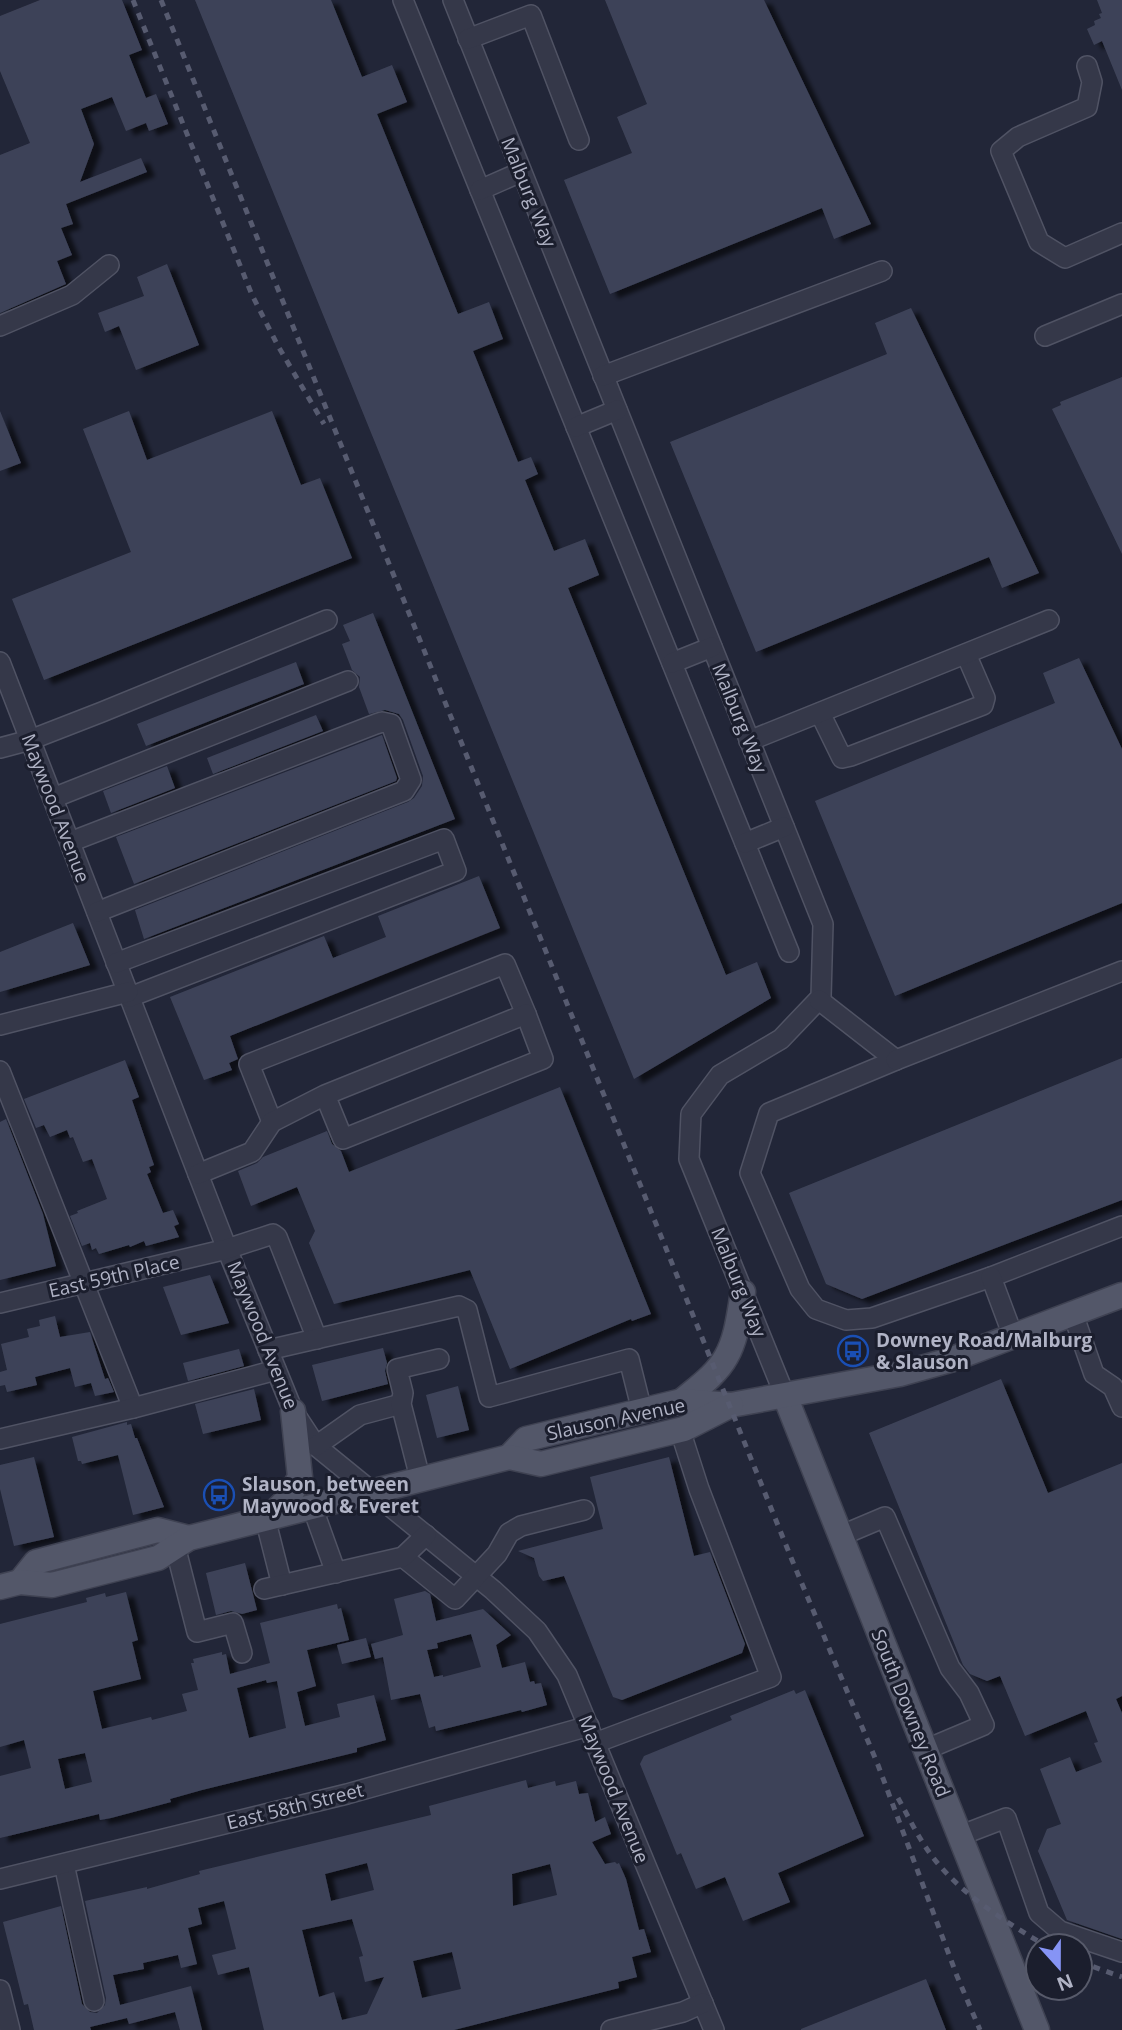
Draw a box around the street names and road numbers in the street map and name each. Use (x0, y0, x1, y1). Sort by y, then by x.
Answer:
street label: Malburg Way (495, 133, 563, 251)
street label: Malburg Way (706, 659, 774, 777)
street label: Maywood Avenue (16, 730, 96, 886)
street label: Malburg Way (705, 1223, 773, 1341)
street label: East 59th Place (46, 1248, 182, 1304)
street label: Maywood Avenue (221, 1257, 305, 1413)
street label: Slauson Avenue (545, 1392, 687, 1446)
street label: South Downey Road (865, 1625, 957, 1801)
street label: Maywood Avenue (572, 1711, 656, 1867)
street label: East 58th Street (224, 1776, 366, 1836)

